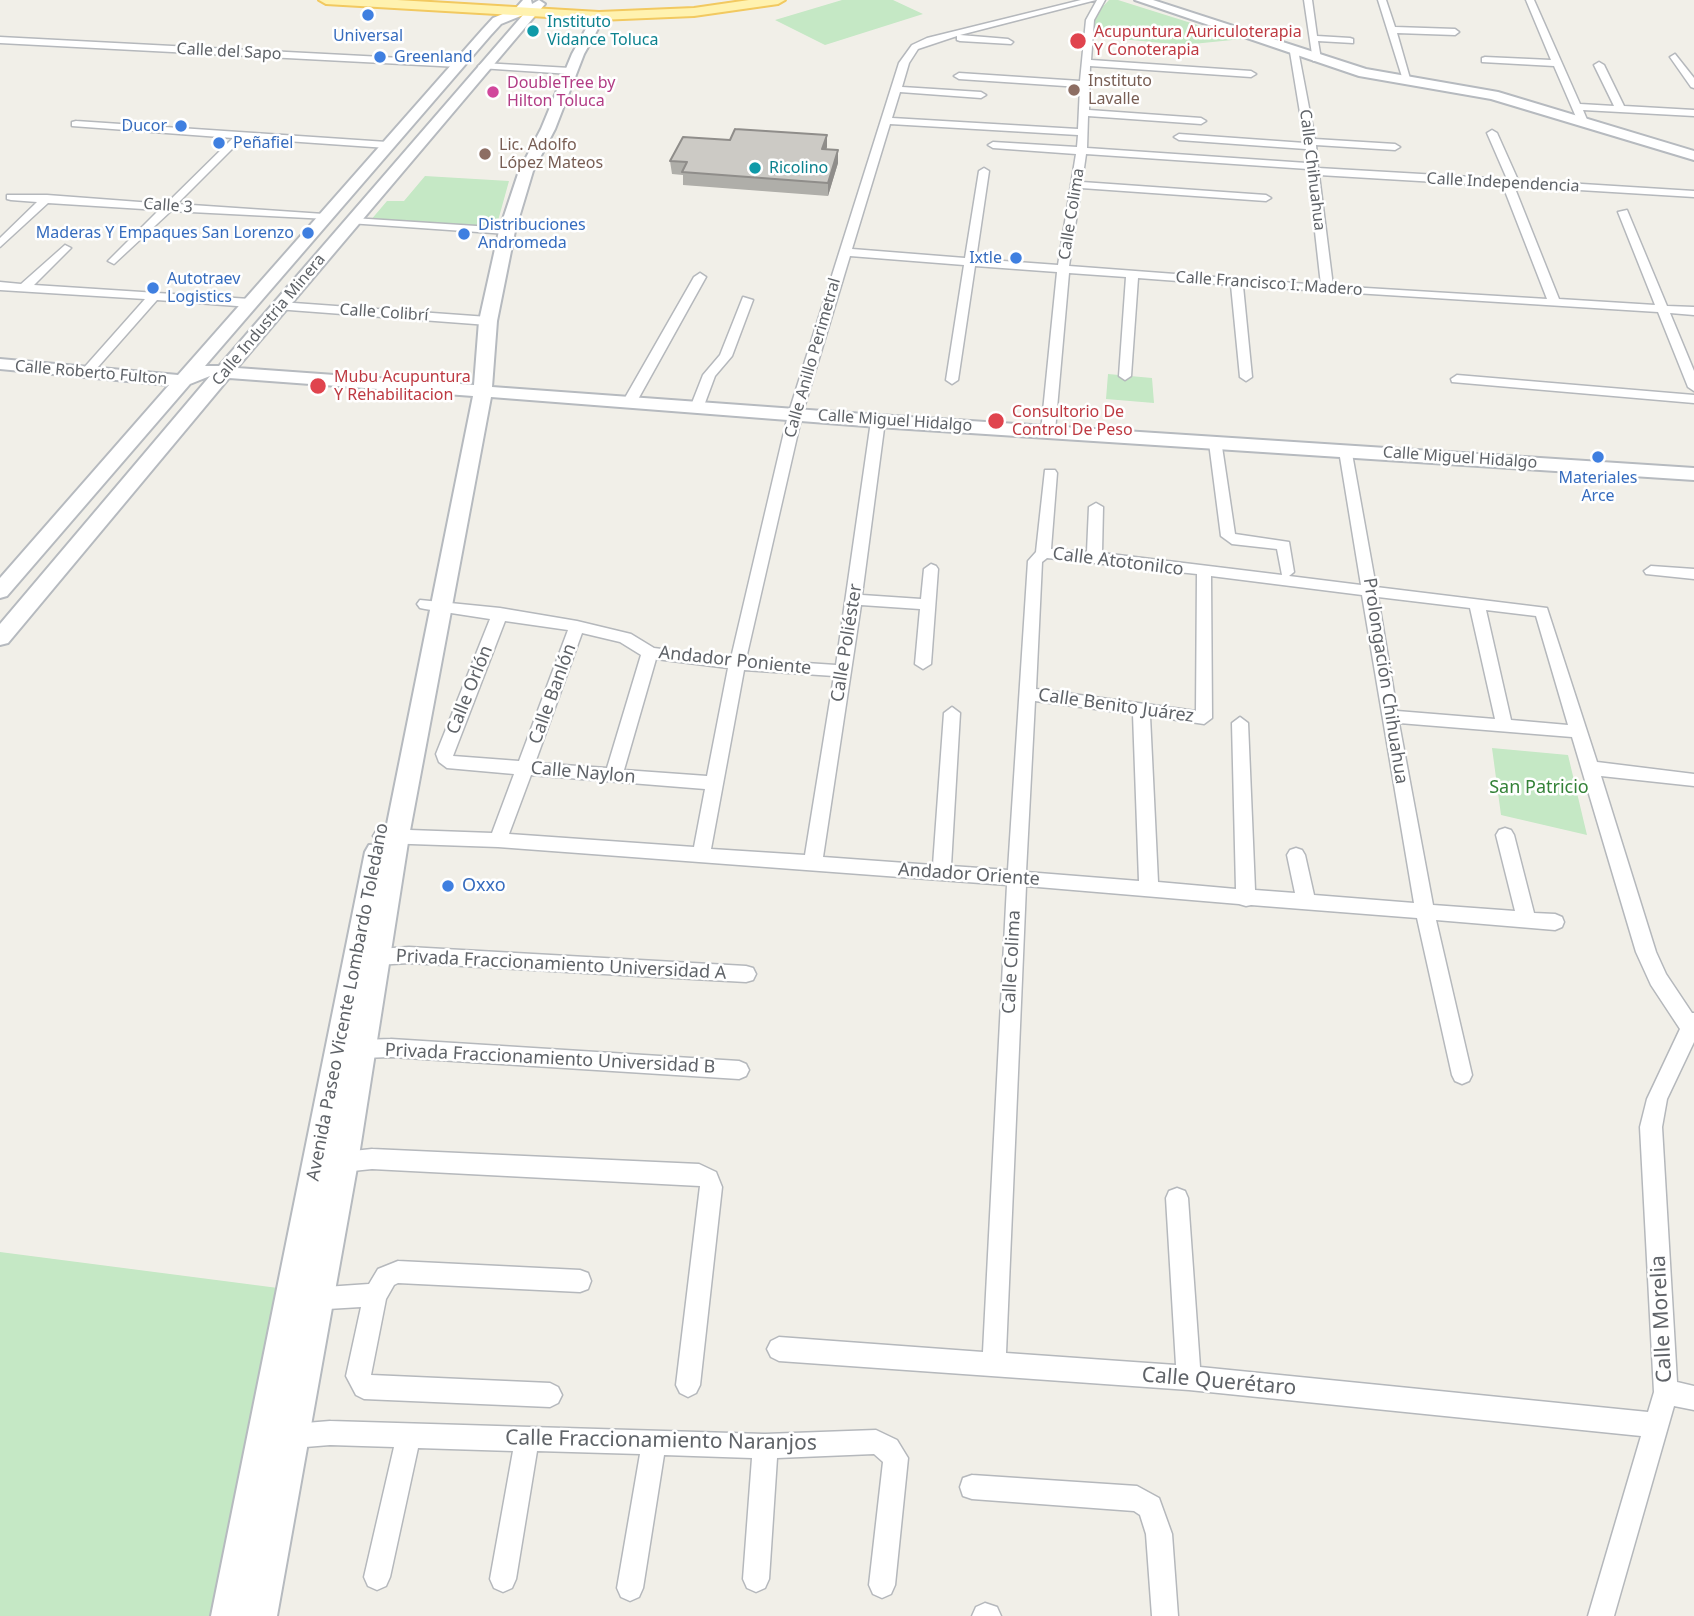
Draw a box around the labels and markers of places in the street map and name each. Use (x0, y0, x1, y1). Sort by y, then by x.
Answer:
marker: Universal (360, 7, 376, 23)
place label: Instituto Vidance Toluca (547, 12, 658, 50)
place label: Acupuntura Auriculoterapia Y Conoterapia (1094, 22, 1302, 60)
marker: Instituto Vidance Toluca (525, 23, 541, 39)
place label: Universal (333, 26, 403, 46)
marker: Acupuntura Auriculoterapia Y Conoterapia (1068, 31, 1088, 51)
place label: Greenland (394, 47, 473, 67)
marker: Greenland (372, 49, 388, 65)
place label: Instituto Lavalle (1088, 71, 1152, 109)
place label: DoubleTree by Hilton Toluca (507, 73, 616, 111)
marker: Instituto Lavalle (1066, 82, 1082, 98)
marker: DoubleTree by Hilton Toluca (485, 84, 501, 100)
place label: Ducor (121, 116, 167, 136)
marker: Ducor (173, 118, 189, 134)
place label: Peñafiel (233, 133, 293, 153)
marker: Peñafiel (211, 135, 227, 151)
place label: Lic. Adolfo López Mateos (499, 135, 603, 173)
marker: Lic. Adolfo López Mateos (477, 146, 493, 162)
place label: Ricolino (769, 158, 828, 178)
marker: Ricolino (747, 160, 763, 176)
place label: Distribuciones Andromeda (478, 215, 586, 253)
place label: Maderas Y Empaques San Lorenzo (36, 223, 294, 243)
marker: Maderas Y Empaques San Lorenzo (300, 225, 316, 241)
marker: Distribuciones Andromeda (456, 226, 472, 242)
place label: Ixtle (969, 248, 1002, 268)
marker: Ixtle (1008, 250, 1024, 266)
place label: Autotraev Logistics (167, 269, 240, 307)
marker: Autotraev Logistics (145, 280, 161, 296)
place label: Mubu Acupuntura Y Rehabilitacion (334, 367, 471, 405)
marker: Mubu Acupuntura Y Rehabilitacion (308, 376, 328, 396)
place label: Consultorio De Control De Peso (1012, 402, 1133, 440)
marker: Consultorio De Control De Peso (986, 411, 1006, 431)
marker: Materiales Arce (1590, 449, 1606, 465)
place label: Materiales Arce (1559, 468, 1637, 506)
place label: Oxxo (462, 875, 506, 897)
marker: Oxxo (440, 878, 456, 894)

